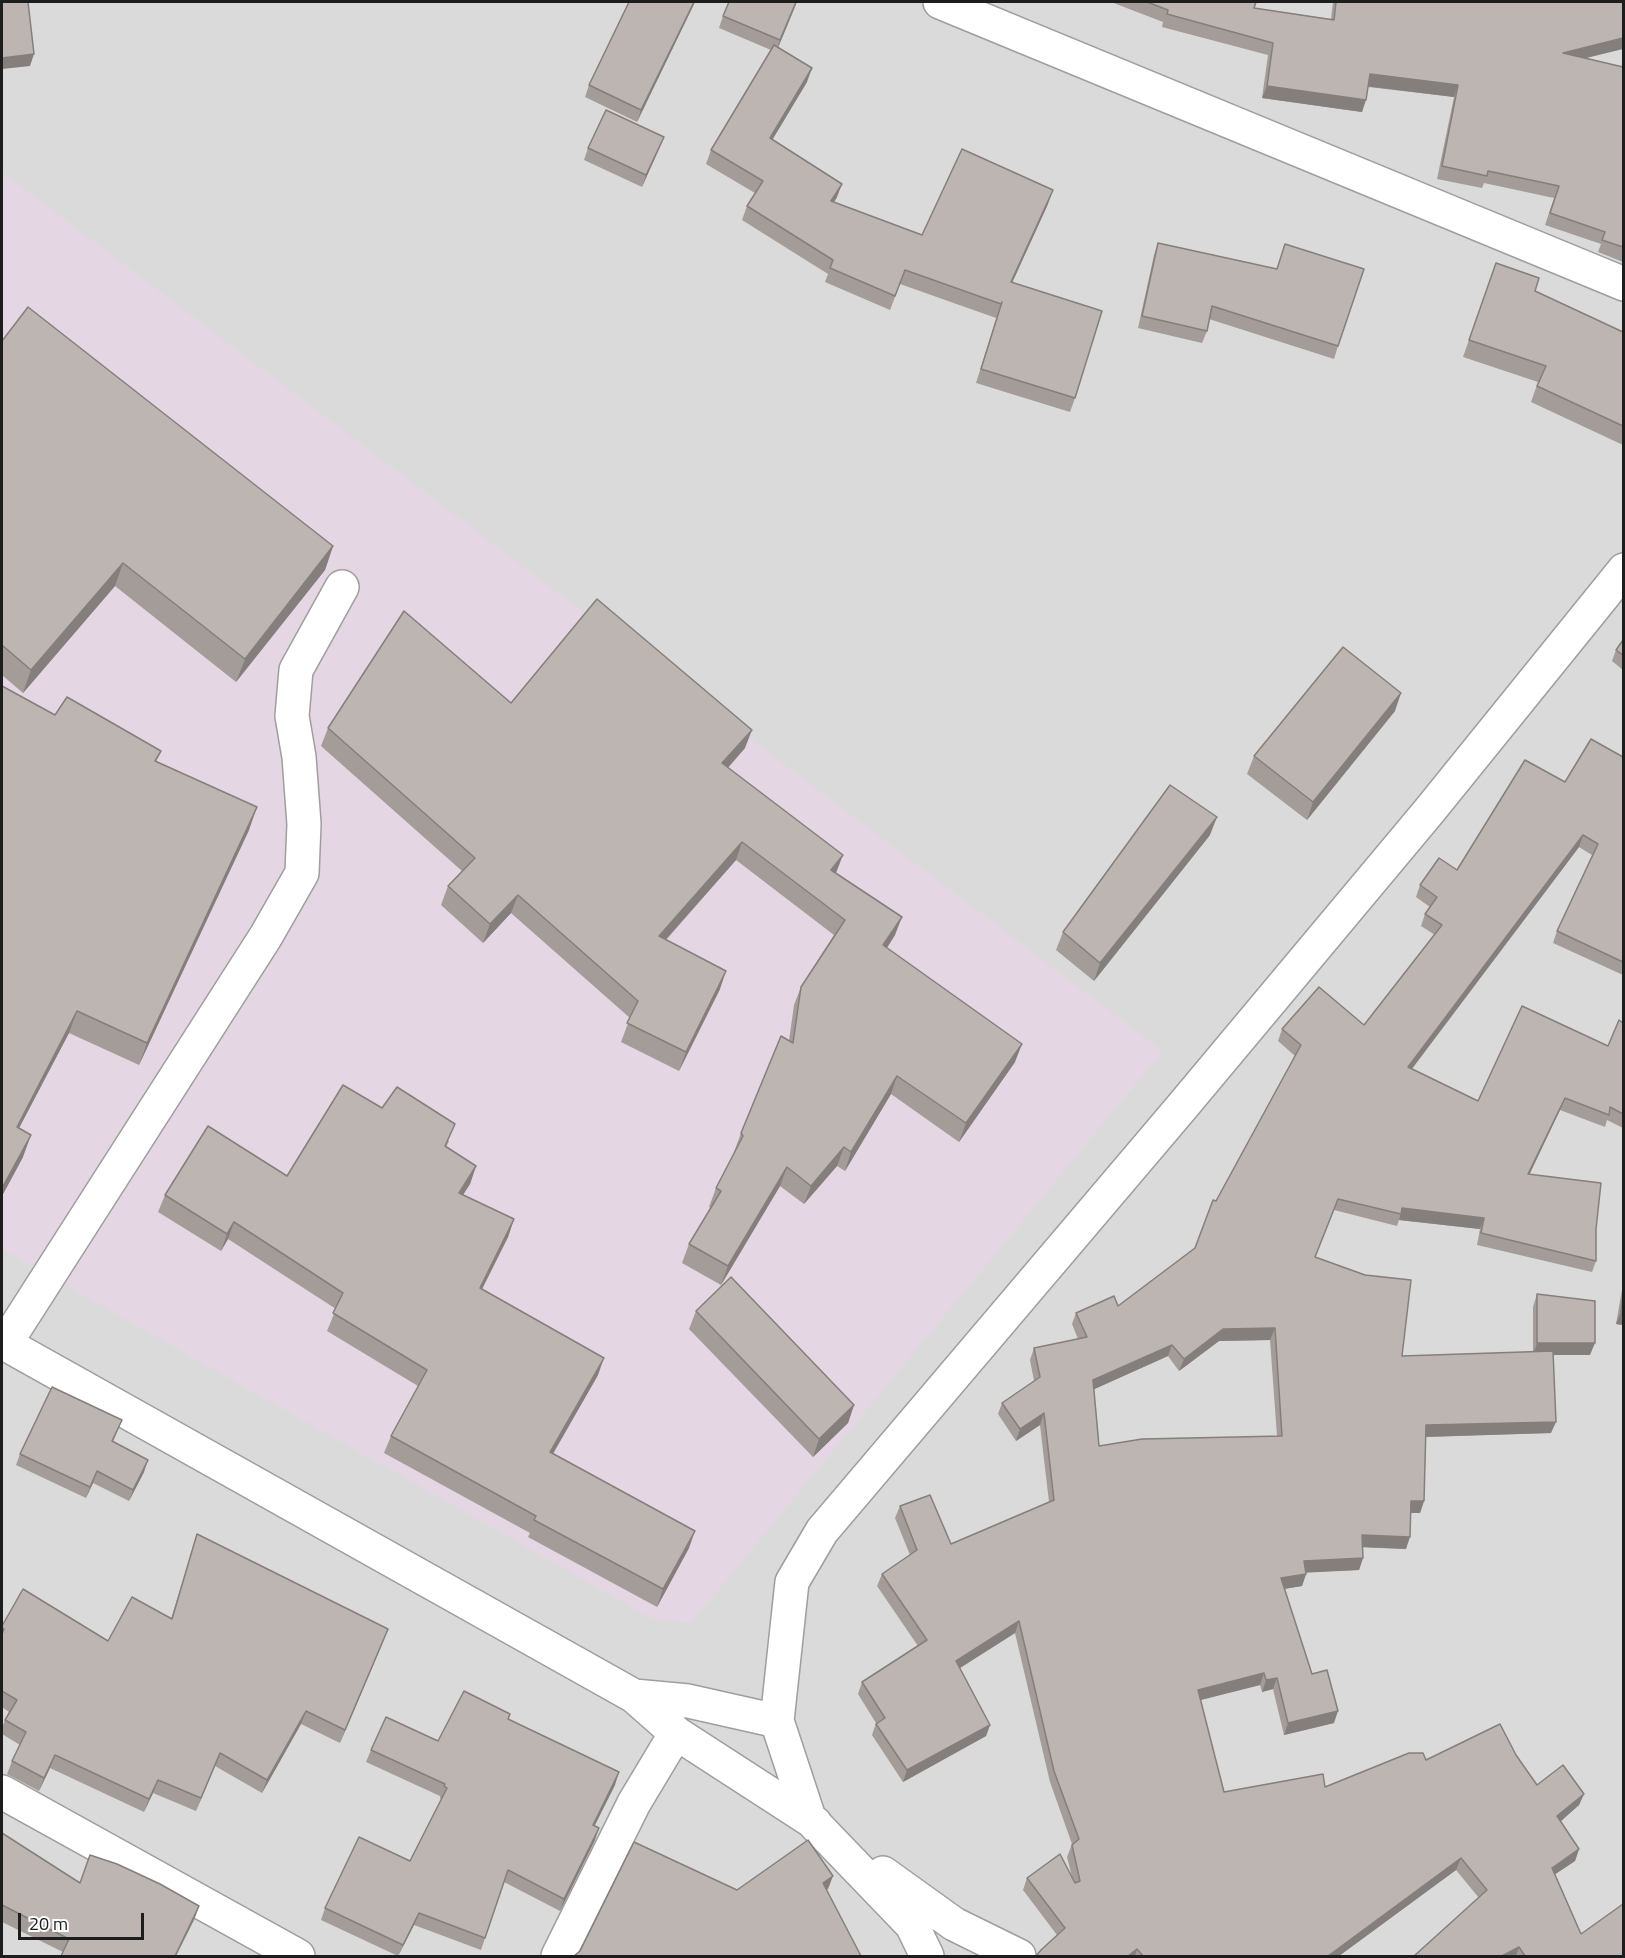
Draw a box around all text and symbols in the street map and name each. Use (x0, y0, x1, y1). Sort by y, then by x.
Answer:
scale bar (21, 1901, 147, 1939)
text: 20 m (29, 1910, 68, 1937)

